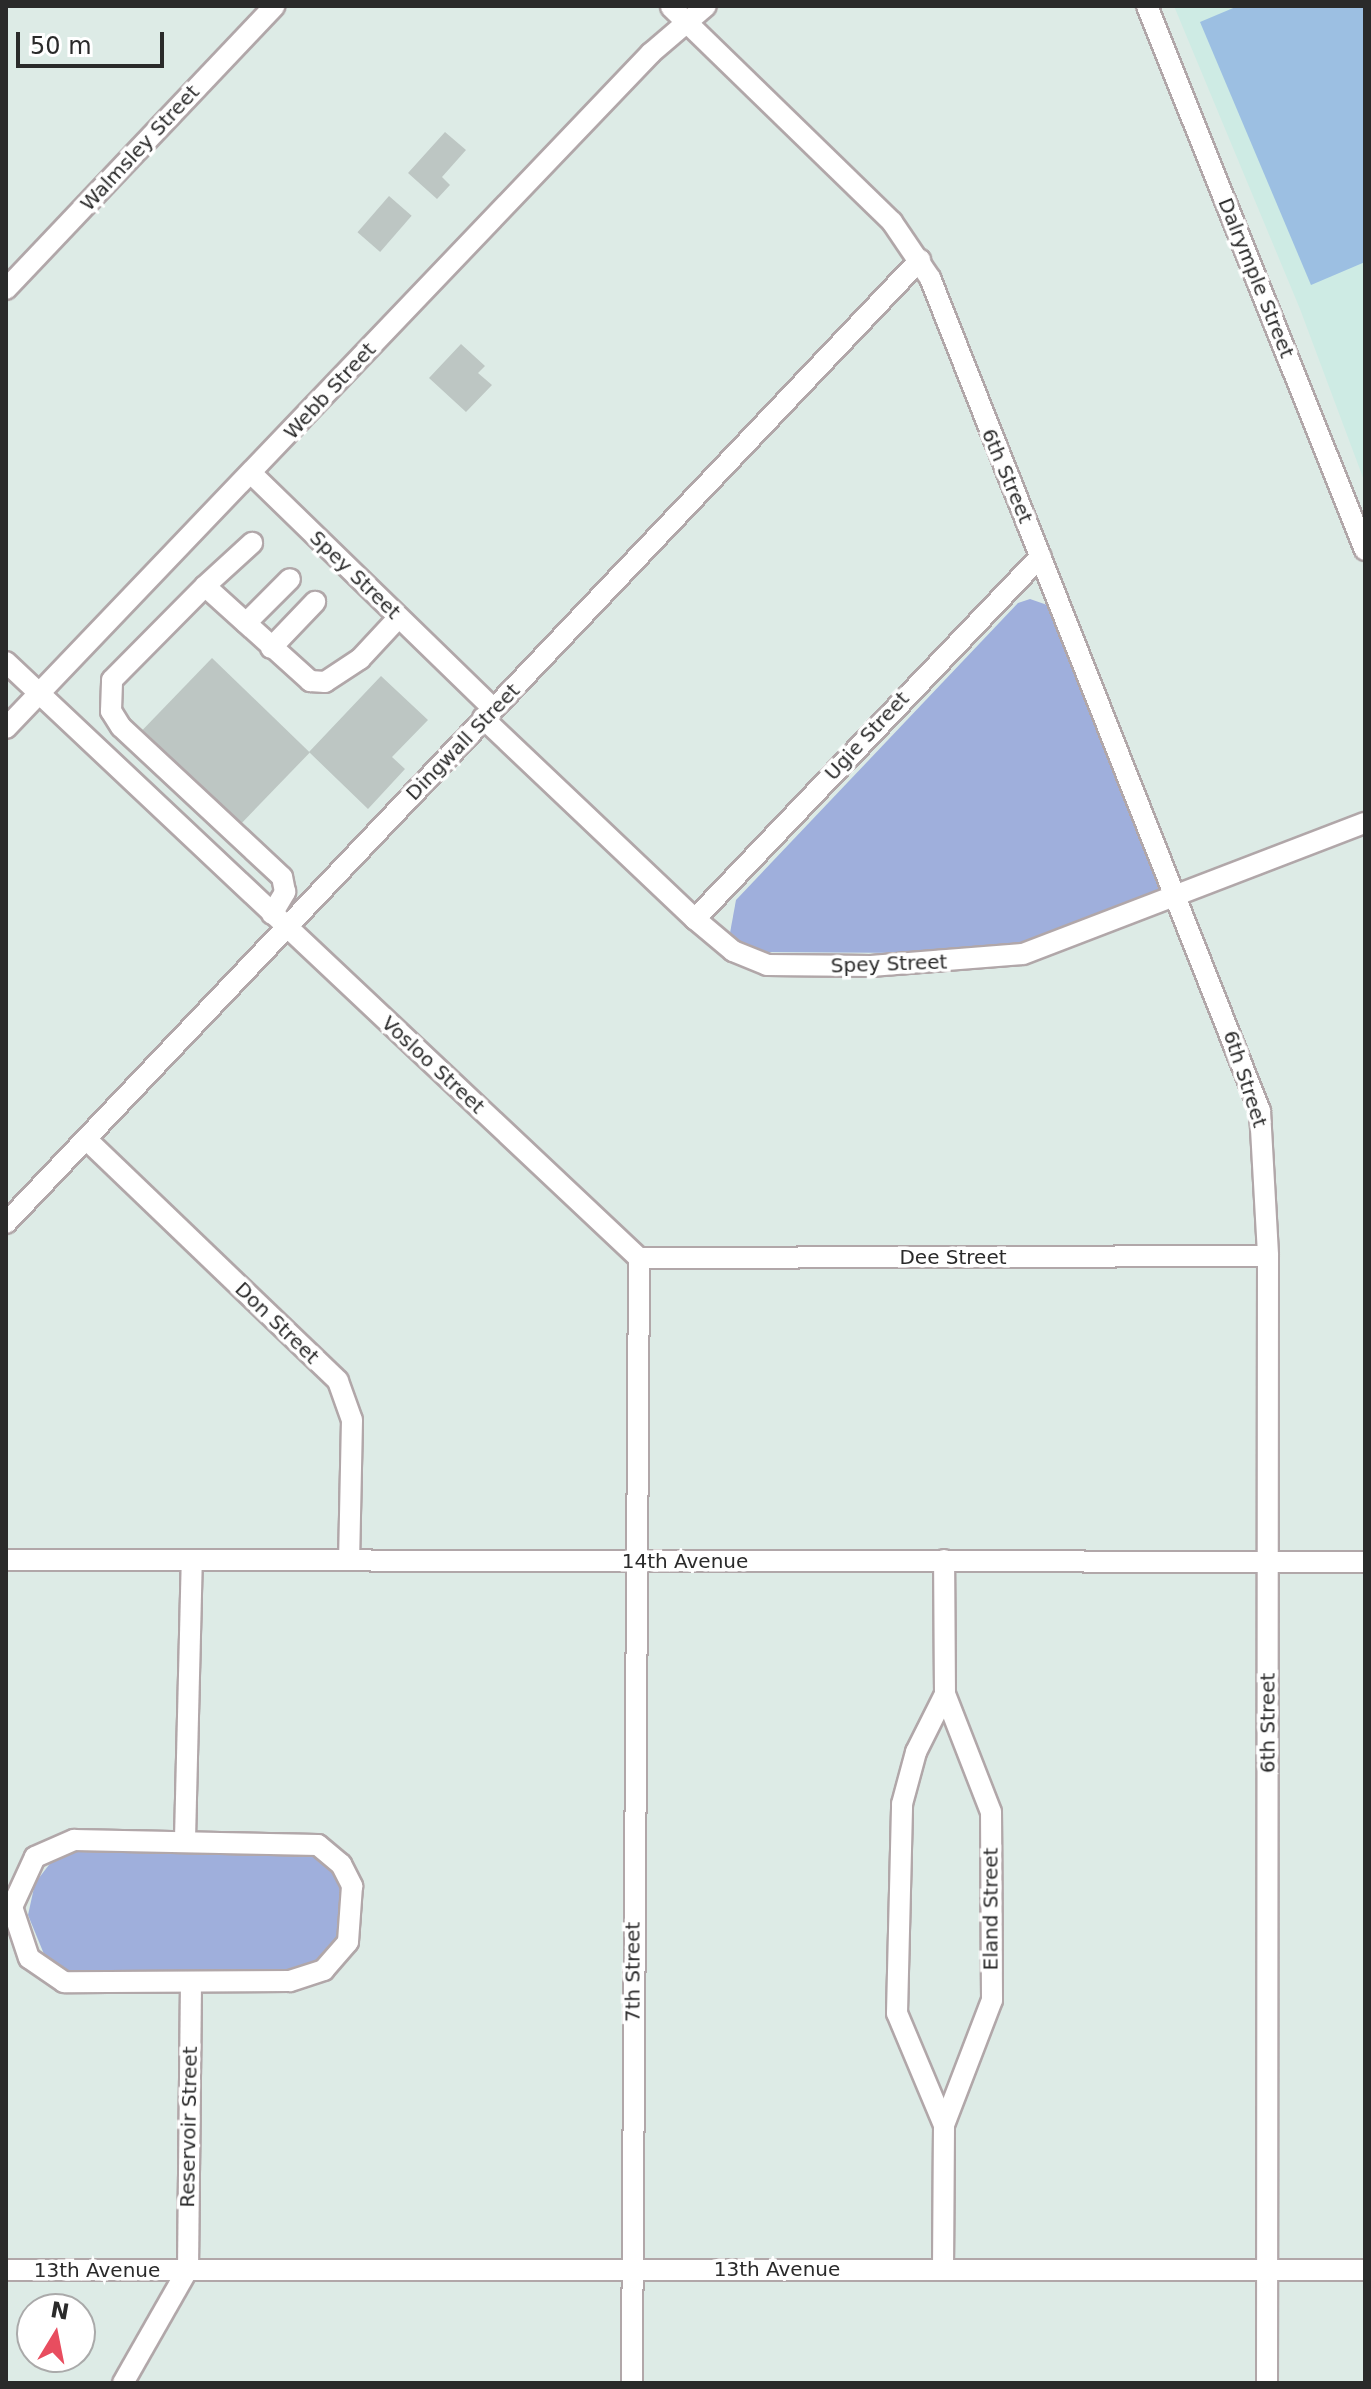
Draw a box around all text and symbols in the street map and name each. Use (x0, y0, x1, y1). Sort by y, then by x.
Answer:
scale bar (20, 16, 168, 66)
text: 50 m (30, 32, 92, 60)
street label: Walmsley Street (76, 80, 204, 216)
street label: Dalrymple Street (1213, 194, 1299, 362)
street label: Webb Street (279, 338, 381, 444)
street label: 6th Street (976, 425, 1038, 527)
street label: Spey Street (305, 526, 405, 624)
street label: Dingwall Street (401, 679, 525, 805)
street label: Ugie Street (820, 687, 914, 785)
street label: Spey Street (830, 950, 948, 978)
street label: Vosloo Street (377, 1011, 489, 1119)
street label: 6th Street (1218, 1028, 1272, 1130)
street label: Dee Street (899, 1245, 1007, 1269)
street label: Don Street (230, 1277, 324, 1369)
street label: 14th Avenue (622, 1549, 748, 1573)
street label: 6th Street (1256, 1673, 1280, 1773)
street label: Eland Street (979, 1848, 1003, 1970)
street label: 7th Street (621, 1922, 645, 2022)
street label: Reservoir Street (176, 2046, 202, 2208)
street label: 13th Avenue (714, 2257, 840, 2281)
street label: 13th Avenue (34, 2258, 160, 2282)
north arrow (16, 2293, 96, 2373)
text: N (49, 2297, 71, 2325)

